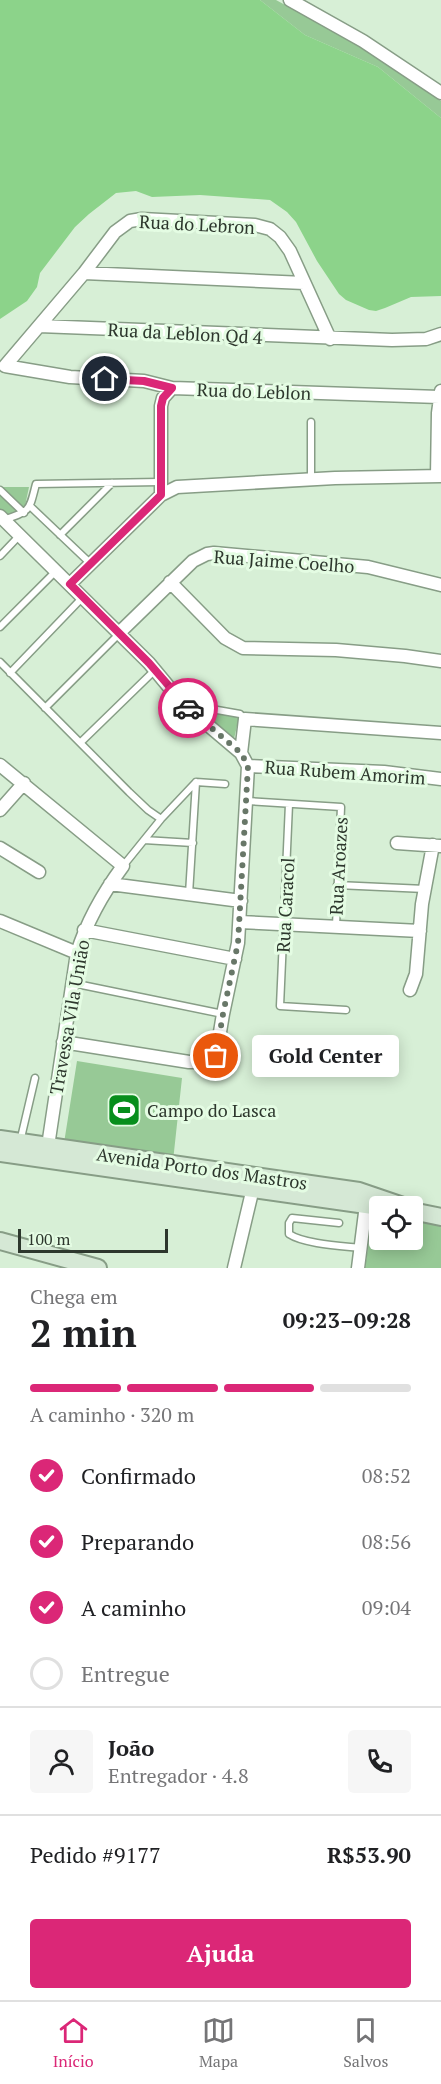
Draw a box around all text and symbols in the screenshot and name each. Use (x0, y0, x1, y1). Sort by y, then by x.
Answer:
street label: Rua do Lebron (139, 209, 256, 239)
street label: Rua da Leblon Qd 4 (107, 317, 264, 349)
pin (79, 353, 130, 404)
icon: home (88, 362, 121, 395)
street label: Rua do Leblon (196, 377, 312, 405)
street label: Rua Jaime Coelho (213, 544, 355, 578)
courier (158, 678, 218, 738)
icon: car (172, 692, 205, 725)
street label: Rua Rubem Amorim (264, 754, 427, 790)
street label: Rua Aroazes (323, 816, 353, 916)
street label: Rua Caracol (271, 857, 299, 953)
street label: Travessa Vila União (44, 938, 94, 1096)
pin (190, 1030, 241, 1081)
callout: Gold Center (252, 1035, 399, 1077)
icon: bag (199, 1039, 232, 1072)
text: Gold Center (269, 1042, 382, 1069)
sports icon: Campo do Lasca (106, 1092, 142, 1128)
place label: Campo do Lasca (147, 1098, 276, 1122)
street label: Avenida Porto dos Mastros (95, 1141, 309, 1195)
map controls (369, 1196, 423, 1250)
button: locate (369, 1196, 423, 1250)
scale bar (18, 1226, 168, 1254)
text: 100 m (27, 1228, 70, 1250)
text: Chega em (30, 1283, 117, 1310)
text: 09:23–09:28 (283, 1305, 411, 1334)
text: 2 min (30, 1306, 137, 1358)
text: A caminho · 320 m (30, 1401, 194, 1428)
icon: check (30, 1459, 63, 1492)
text: Confirmado (81, 1461, 196, 1490)
text: 08:52 (362, 1462, 411, 1489)
icon: check (30, 1525, 63, 1558)
text: Preparando (81, 1527, 194, 1556)
text: 08:56 (362, 1528, 411, 1555)
icon: check (30, 1591, 63, 1624)
text: A caminho (81, 1593, 186, 1622)
text: 09:04 (362, 1594, 411, 1621)
text: Entregue (81, 1659, 170, 1688)
button: person (30, 1730, 93, 1793)
button: phone (348, 1730, 411, 1793)
text: João (108, 1733, 154, 1762)
text: Entregador · 4.8 (108, 1762, 249, 1789)
text: Pedido #9177 (30, 1840, 161, 1869)
text: R$53.90 (327, 1840, 411, 1869)
button: Ajuda (30, 1919, 411, 1988)
tab: Início (53, 2014, 94, 2072)
tab: Mapa (199, 2014, 238, 2072)
tab: Salvos (343, 2014, 388, 2072)

